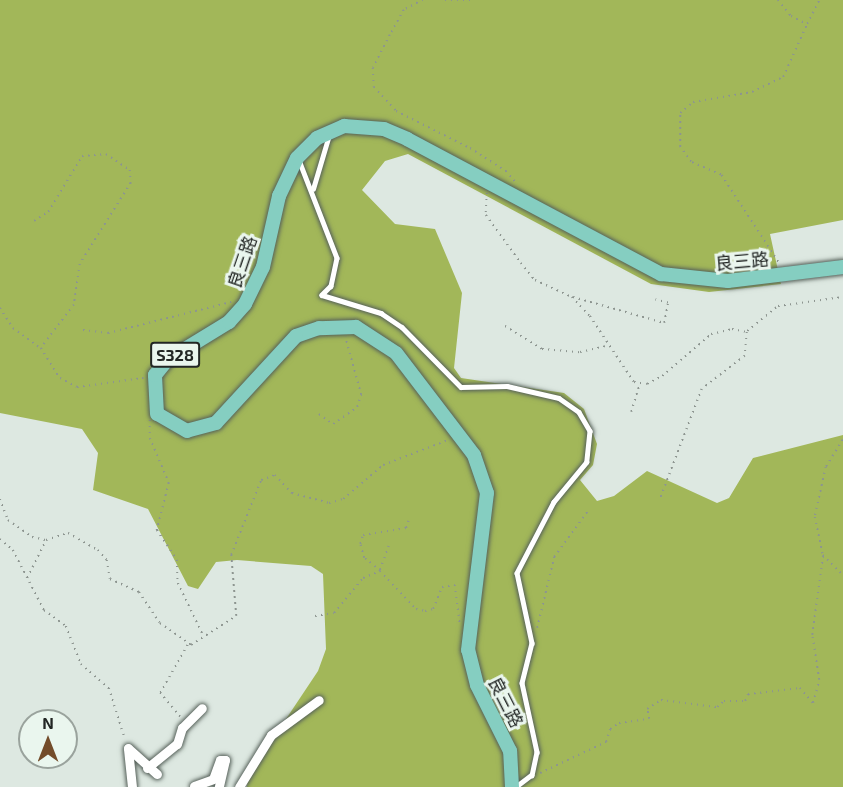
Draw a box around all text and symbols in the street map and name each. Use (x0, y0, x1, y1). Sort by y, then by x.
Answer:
street label: 良三路 (223, 233, 261, 291)
street label: 良三路 (714, 248, 770, 274)
road number: S328 (150, 342, 201, 368)
street label: 良三路 (484, 673, 528, 731)
north arrow (18, 709, 78, 769)
text: N (42, 713, 54, 732)

